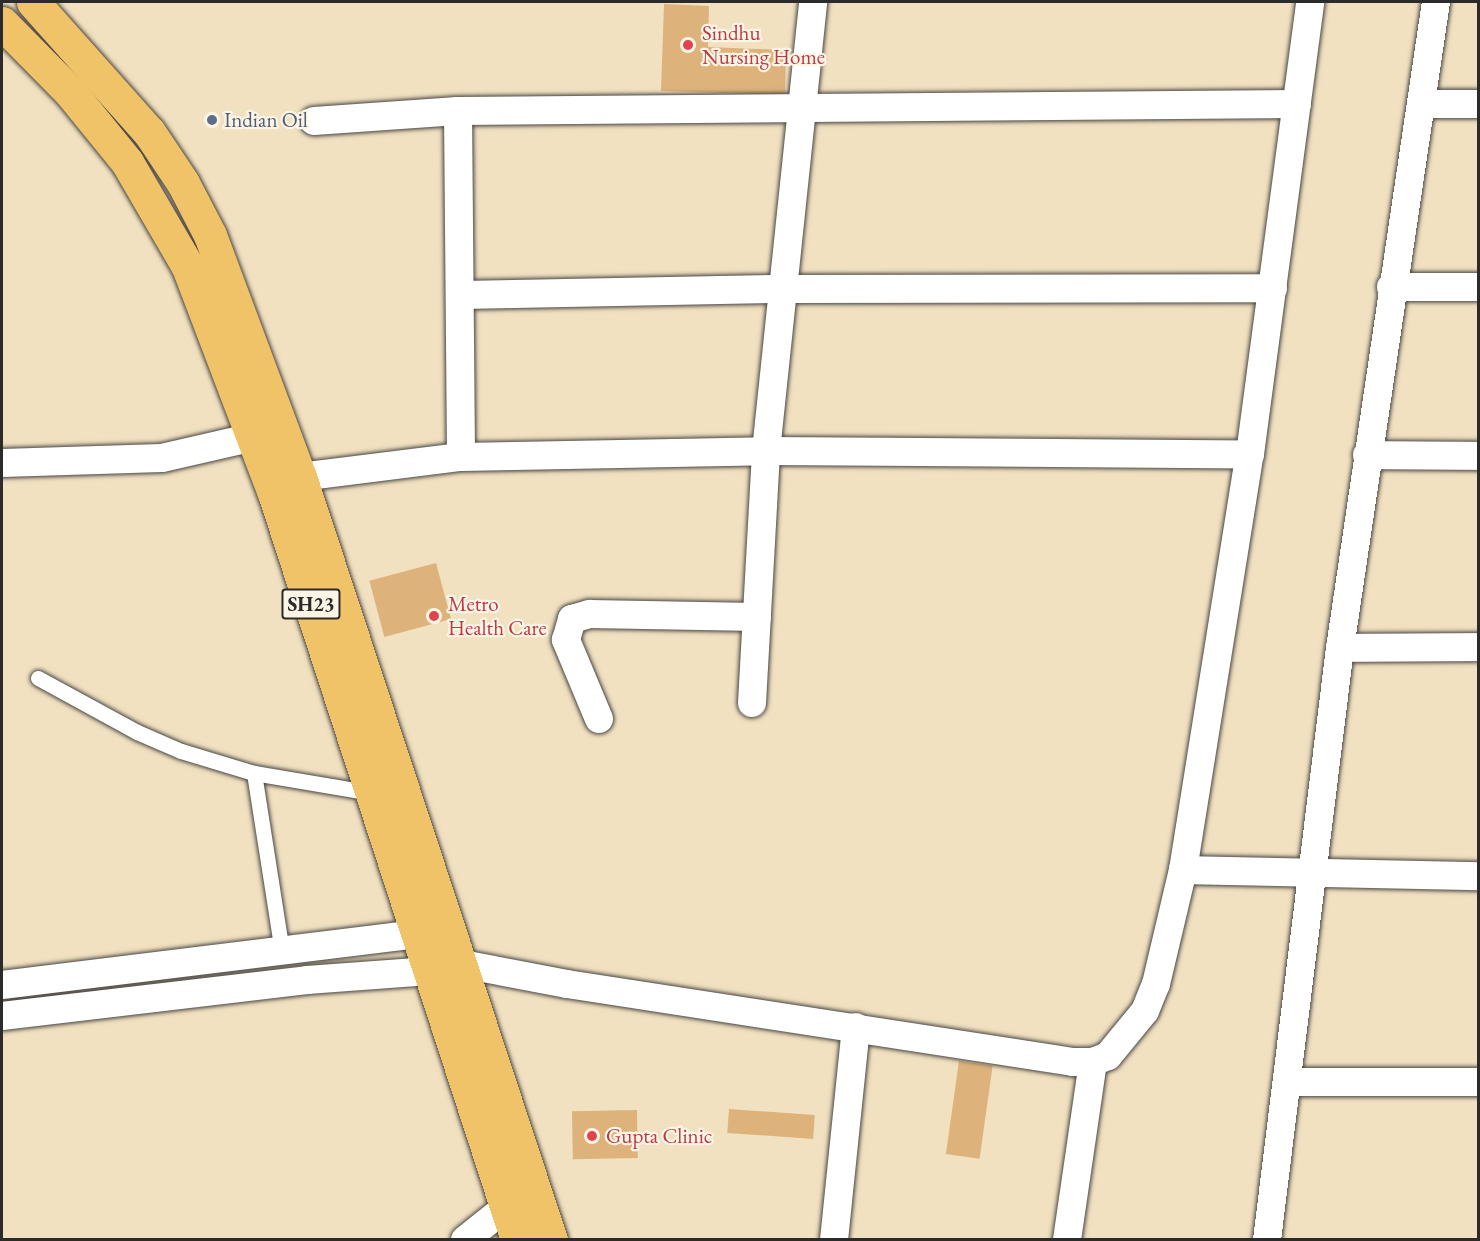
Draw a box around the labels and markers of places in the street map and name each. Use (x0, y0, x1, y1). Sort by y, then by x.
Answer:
place label: Sindhu Nursing Home (702, 20, 825, 70)
marker: Sindhu Nursing Home (679, 36, 697, 54)
place label: Indian Oil (224, 107, 308, 133)
marker: Indian Oil (205, 113, 219, 127)
place label: Metro Health Care (448, 591, 547, 641)
marker: Metro Health Care (425, 607, 443, 625)
place label: Gupta Clinic (606, 1123, 712, 1149)
marker: Gupta Clinic (583, 1127, 601, 1145)

